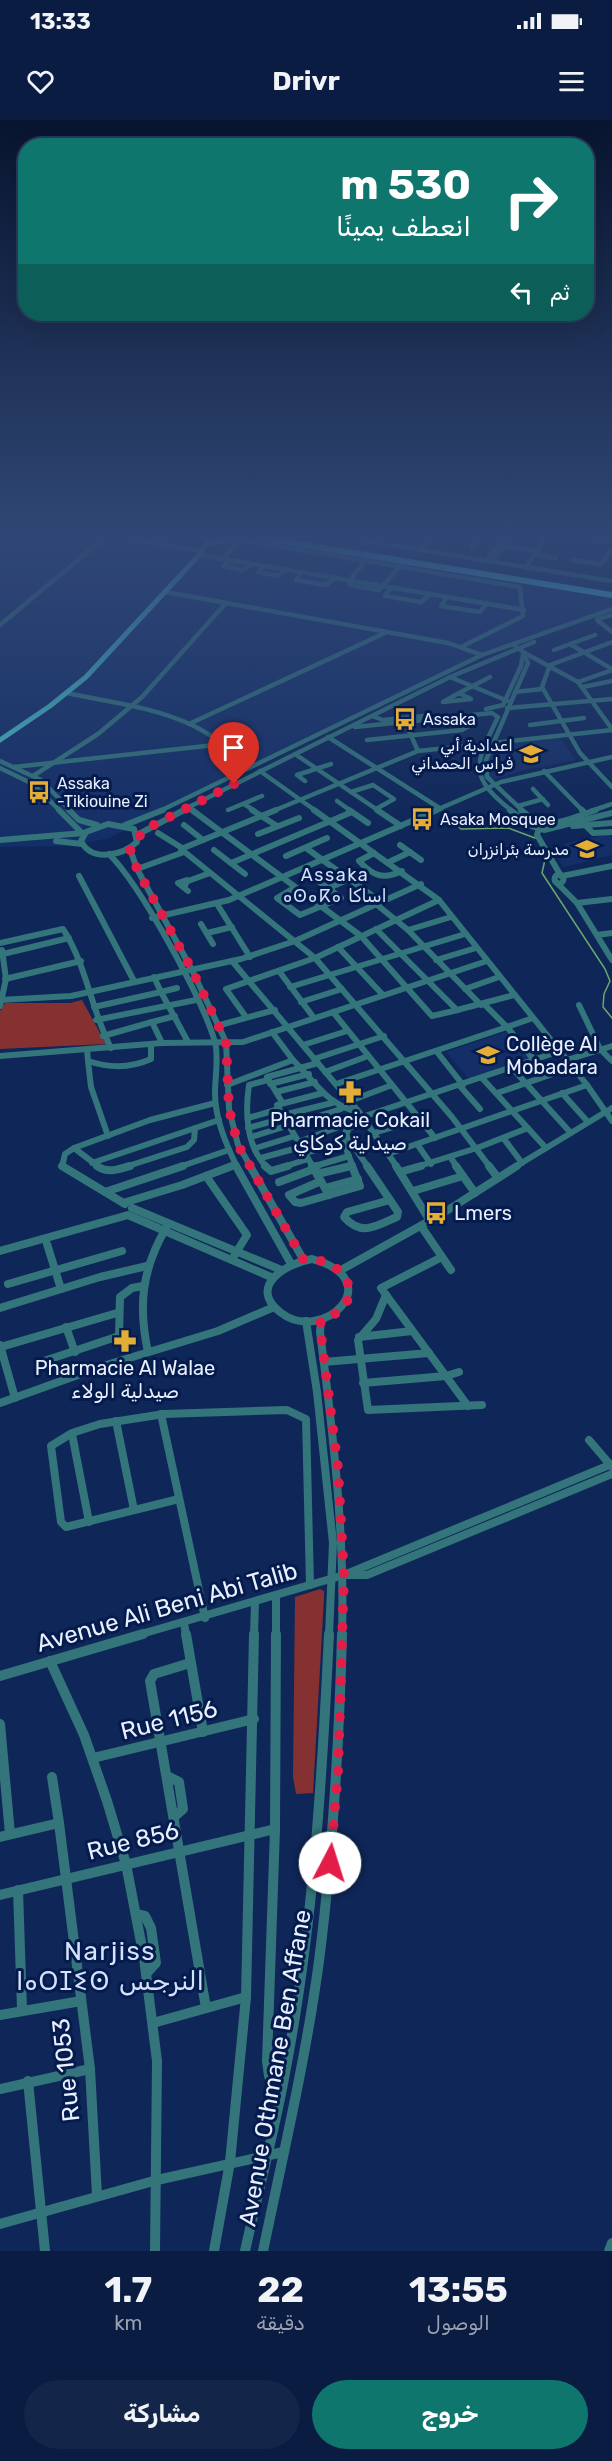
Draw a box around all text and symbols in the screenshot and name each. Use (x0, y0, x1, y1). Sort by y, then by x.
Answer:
text: 13:33 (30, 8, 91, 35)
icon: heart (24, 65, 57, 98)
text: Drivr (272, 65, 340, 97)
icon: menu (555, 65, 588, 98)
text: 530 m (340, 160, 471, 210)
icon: right (492, 162, 570, 240)
text: انعطف يمينًا (336, 211, 471, 243)
icon: left (505, 276, 538, 309)
text: ثم (550, 279, 570, 306)
bus stop icon: Assaka (392, 706, 418, 732)
place label: Assaka (423, 710, 476, 729)
pin (208, 722, 259, 784)
icon: arrive (217, 731, 250, 764)
place label: اعدادية أبي فراس الحمداني (411, 736, 513, 776)
school or university icon: اعدادية أبي فراس الحمداني (518, 741, 544, 767)
place label: Assaka -Tikiouine Zi (57, 774, 148, 811)
bus stop icon: Assaka -Tikiouine Zi (26, 779, 52, 805)
bus stop icon: Asaka Mosquee (409, 806, 435, 832)
place label: Asaka Mosquee (440, 810, 556, 829)
school or university icon: مدرسة بئرانزران (574, 836, 600, 862)
place label: مدرسة بئرانزران (468, 840, 569, 860)
district label: Assaka ⴰⵙⴰⴽⴰ اساكا (283, 864, 387, 907)
place label: Collège Al Mobadara (506, 1032, 598, 1079)
school or university icon: Collège Al Mobadara (475, 1042, 501, 1068)
pharmacy icon: Pharmacie Cokail صيدلية كوكاي (337, 1079, 363, 1105)
place label: Pharmacie Cokail صيدلية كوكاي (270, 1108, 430, 1157)
bus stop icon: Lmers (423, 1200, 449, 1226)
place label: Lmers (454, 1201, 512, 1225)
pharmacy icon: Pharmacie Al Walae صيدلية الولاء (112, 1328, 138, 1354)
place label: Pharmacie Al Walae صيدلية الولاء (35, 1356, 215, 1403)
street label: Avenue Ali Beni Abi Talib (33, 1556, 301, 1658)
street label: Rue 1156 (118, 1694, 220, 1746)
street label: Rue 856 (84, 1816, 182, 1866)
position arrow (298, 1831, 362, 1895)
street label: Avenue Othmane Ben Affane (233, 1907, 317, 2229)
district label: Narjiss ⵏⴰⵔⵊⵉⵙ النرجس (16, 1936, 204, 1997)
street label: Rue 1053 (47, 2017, 85, 2123)
text: 1.7 (104, 2268, 152, 2311)
text: 22 (257, 2268, 304, 2311)
text: 13:55 (409, 2268, 508, 2311)
text: km (114, 2311, 142, 2335)
text: دقيقة (256, 2311, 305, 2335)
text: الوصول (427, 2311, 490, 2335)
button: مشاركة (24, 2380, 300, 2449)
button: خروج (312, 2380, 588, 2449)

